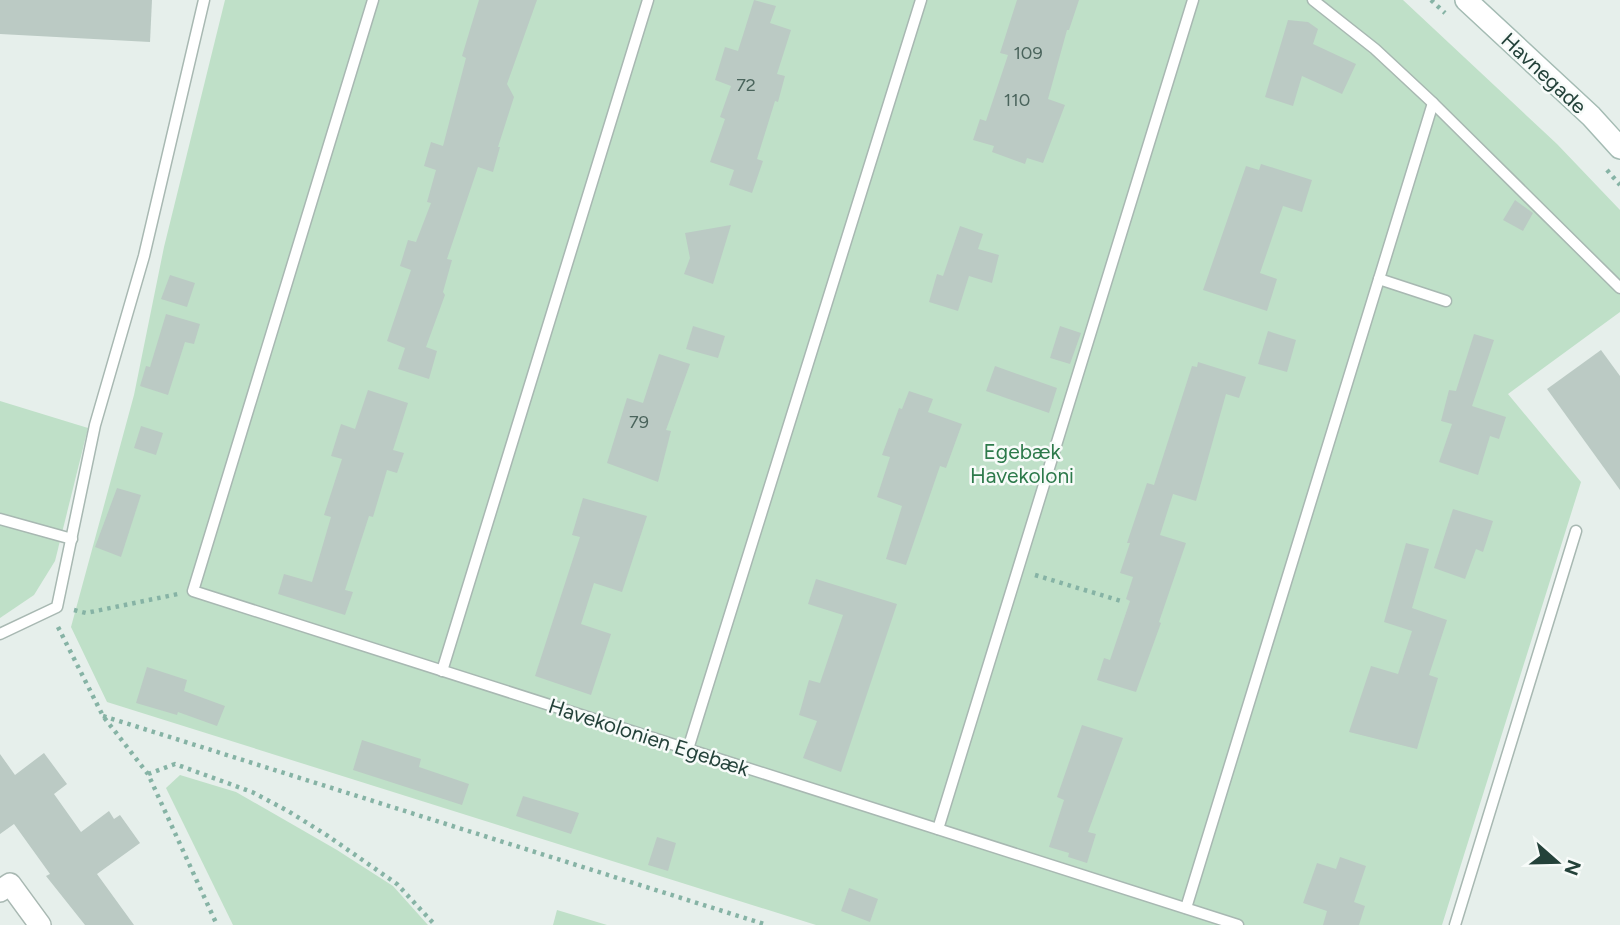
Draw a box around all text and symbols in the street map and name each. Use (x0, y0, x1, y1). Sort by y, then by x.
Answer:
street label: Havnegade (1496, 27, 1592, 119)
house number: 109 (1013, 42, 1043, 64)
house number: 72 (736, 74, 756, 96)
house number: 110 (1004, 89, 1030, 111)
house number: 79 (629, 411, 649, 433)
park label: Egebæk Havekoloni (970, 439, 1074, 488)
street label: Havekolonien Egebæk (545, 693, 753, 782)
north arrow (1522, 827, 1592, 897)
text: N (1559, 857, 1586, 878)

